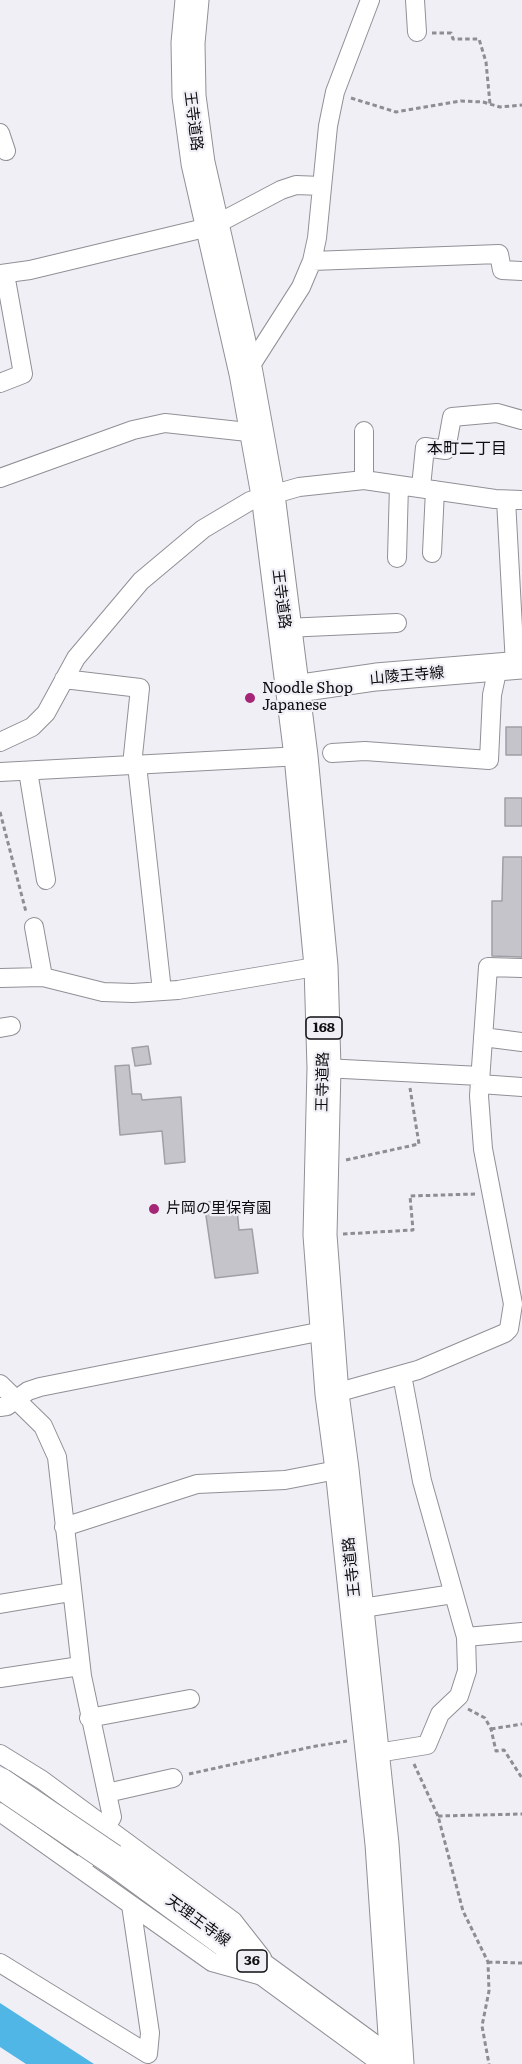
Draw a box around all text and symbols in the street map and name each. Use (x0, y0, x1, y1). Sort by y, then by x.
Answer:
street label: 王寺道路 (180, 90, 206, 152)
district label: 本町二丁目 (427, 439, 507, 459)
street label: 王寺道路 (268, 568, 294, 630)
street label: 山陵王寺線 (369, 664, 445, 688)
place label: Noodle Shop Japanese (262, 680, 353, 715)
marker: Noodle Shop Japanese (243, 691, 257, 705)
road number: 168 (306, 1017, 342, 1039)
street label: 王寺道路 (313, 1052, 333, 1112)
place label: 片岡の里保育園 (166, 1200, 271, 1218)
marker: 片岡の里保育園 (147, 1202, 161, 1216)
street label: 王寺道路 (340, 1536, 364, 1598)
street label: 天理王寺線 (162, 1892, 234, 1950)
road number: 36 (237, 1950, 267, 1972)

